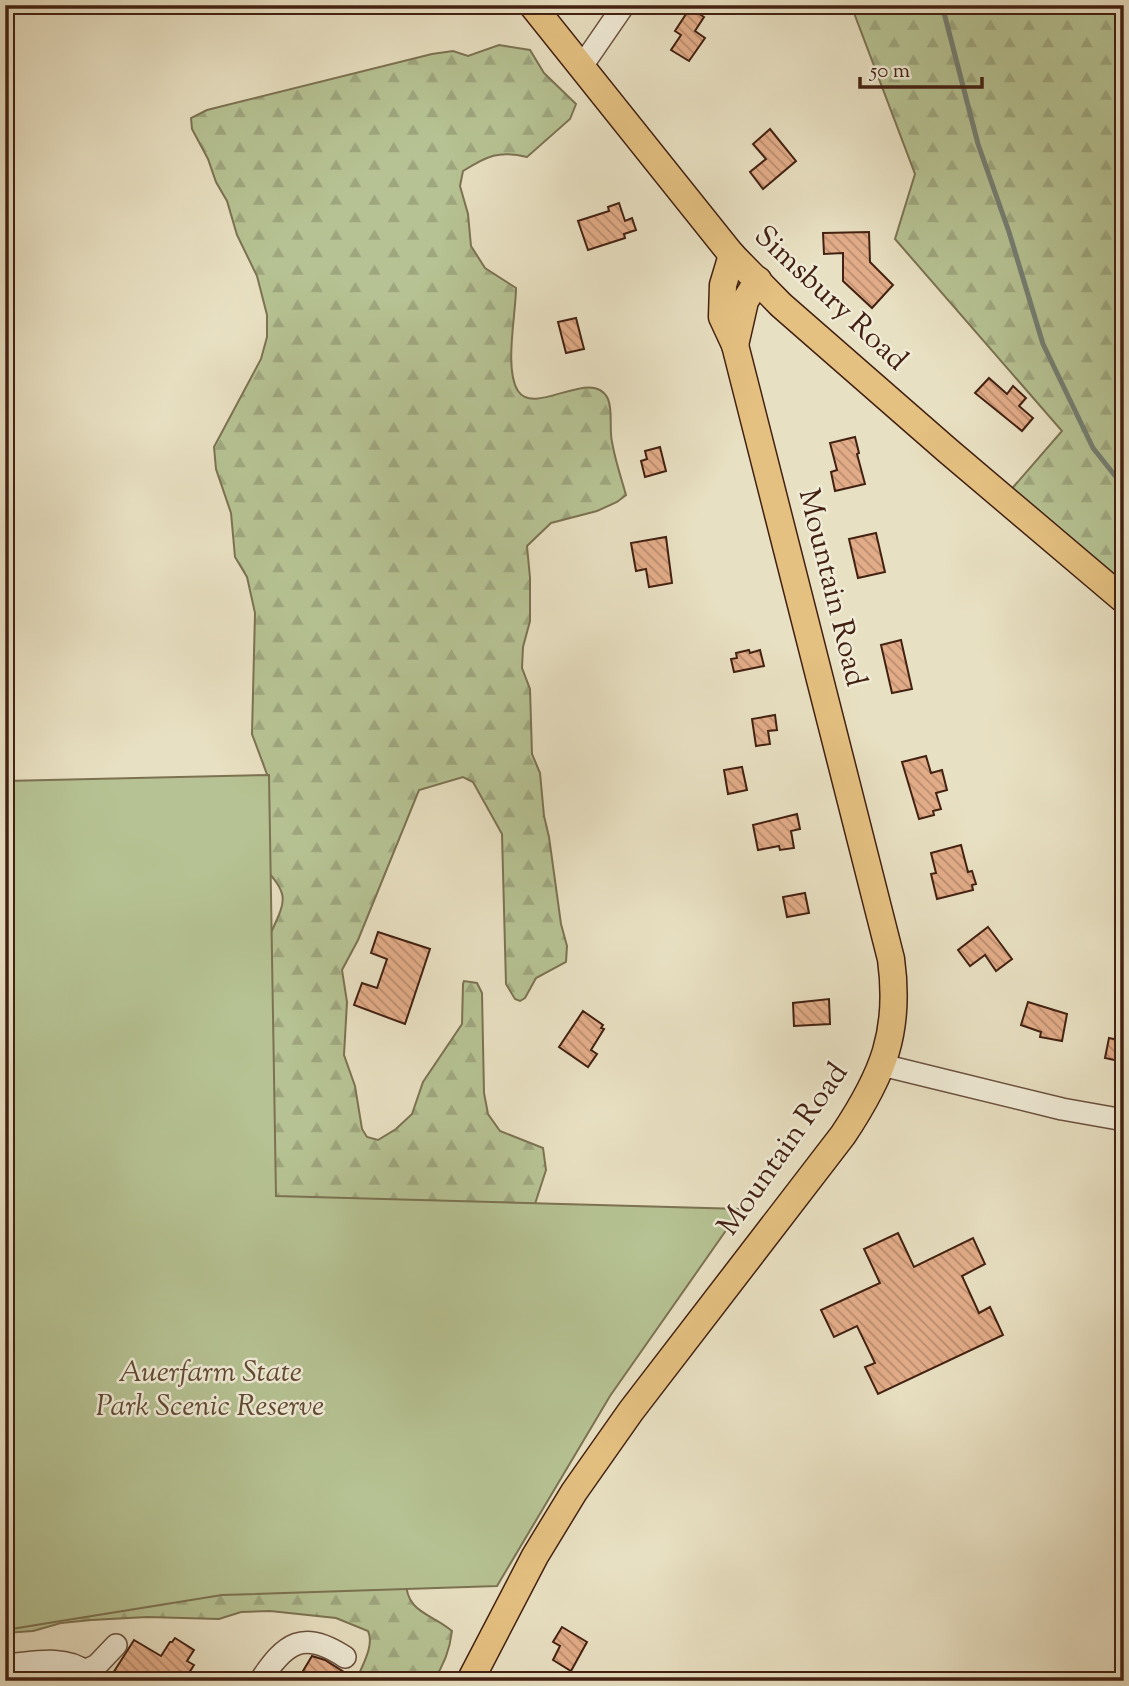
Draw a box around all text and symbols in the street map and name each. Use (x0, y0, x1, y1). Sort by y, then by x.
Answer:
scale bar (860, 46, 982, 90)
text: 50 m (869, 57, 910, 87)
street label: Simsbury Road (744, 216, 917, 382)
street label: Mountain Road (786, 485, 876, 691)
street label: Mountain Road (708, 1055, 860, 1245)
park label: Auerfarm State Park Scenic Reserve (96, 1352, 324, 1429)

